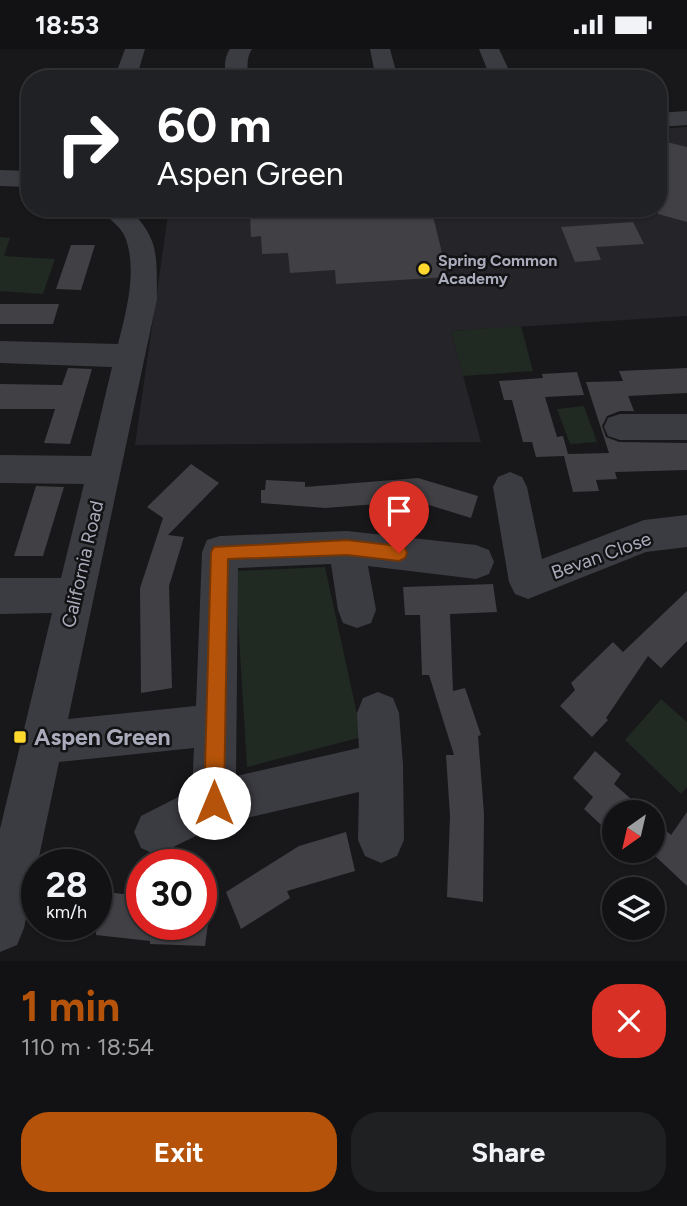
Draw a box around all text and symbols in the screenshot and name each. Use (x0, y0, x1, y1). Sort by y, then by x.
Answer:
text: 18:53 (35, 9, 99, 41)
text: 60 m (157, 95, 272, 154)
icon: right (42, 98, 133, 189)
text: Aspen Green (157, 155, 344, 193)
place label: Spring Common Academy (438, 251, 557, 288)
marker: Spring Common Academy (416, 261, 432, 277)
pin (369, 481, 429, 553)
icon: arrive (380, 492, 418, 530)
street label: California Road (57, 498, 108, 630)
street label: Bevan Close (548, 527, 654, 584)
place label: Aspen Green (34, 723, 171, 751)
marker: Aspen Green (12, 729, 28, 745)
position arrow (177, 766, 251, 840)
north arrow (602, 800, 665, 863)
map controls (602, 800, 665, 940)
speed limit sign: 30 (126, 849, 217, 940)
text: 28 (46, 864, 87, 906)
button: layers (602, 877, 665, 940)
text: km/h (46, 901, 87, 923)
text: 1 min (21, 981, 120, 1032)
button: close (592, 984, 666, 1058)
text: 110 m · 18:54 (21, 1033, 154, 1061)
button: Exit (21, 1112, 337, 1192)
button: Share (351, 1112, 666, 1192)

